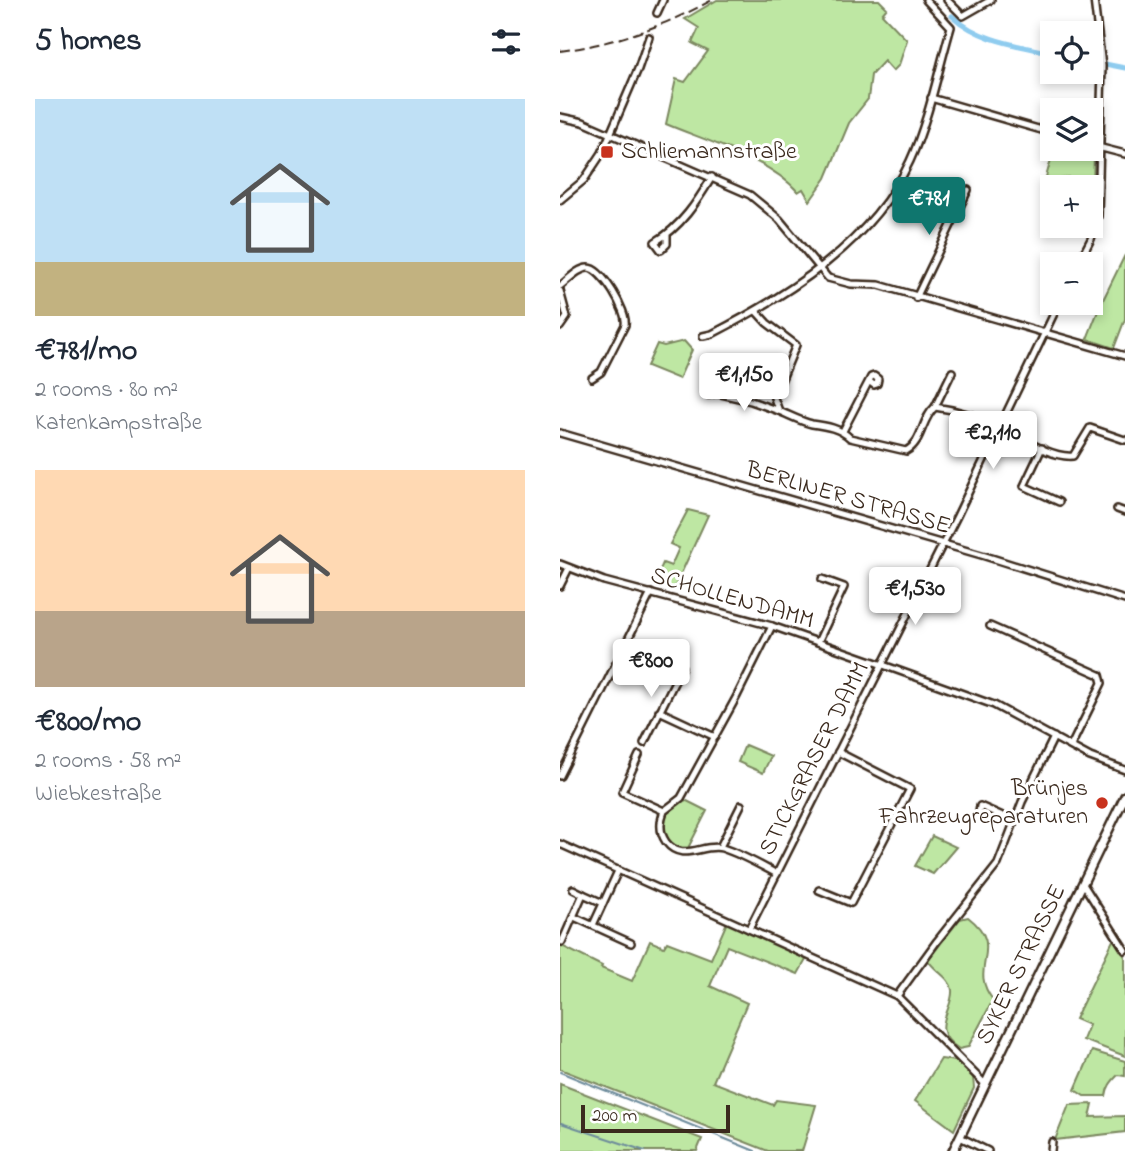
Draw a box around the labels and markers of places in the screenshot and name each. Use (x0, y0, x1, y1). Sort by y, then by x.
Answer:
place label: Schliemannstraße (621, 135, 797, 170)
marker: Schliemannstraße (599, 144, 615, 160)
pin: €781 (888, 177, 970, 237)
pin: €1,150 (687, 354, 801, 413)
pin: €2,110 (936, 412, 1050, 471)
pin: €1,530 (858, 568, 972, 627)
pin: €800 (610, 640, 692, 699)
place label: Brünjes Fahrzeugreparaturen (878, 772, 1088, 835)
marker: Brünjes Fahrzeugreparaturen (1094, 795, 1110, 811)

